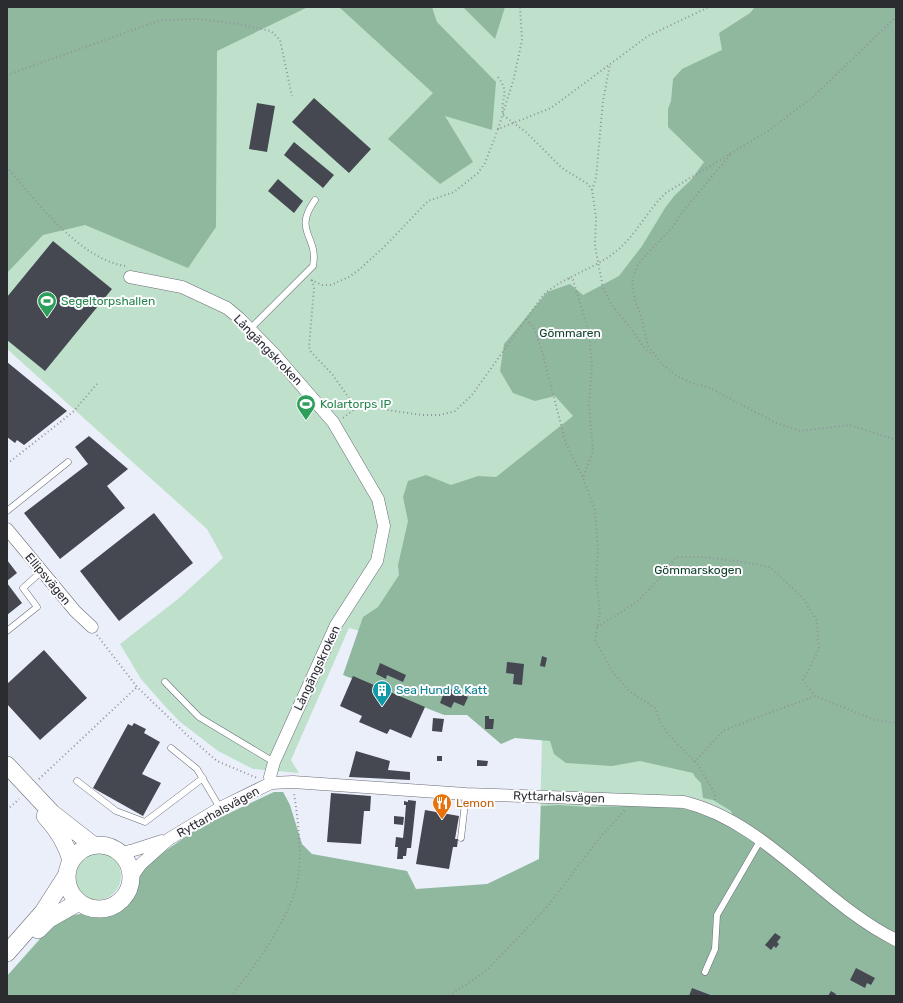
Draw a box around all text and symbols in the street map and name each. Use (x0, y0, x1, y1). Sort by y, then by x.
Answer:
sports icon: Segeltorpshallen (36, 290, 58, 318)
place label: Segeltorpshallen (61, 294, 155, 308)
street label: Långängskroken (231, 312, 305, 388)
park label: Gömmaren (539, 326, 601, 340)
sports icon: Kolartorps IP (295, 393, 317, 421)
place label: Kolartorps IP (320, 397, 391, 411)
street label: Ellipsvägen (22, 550, 74, 608)
park label: Gömmarskogen (654, 563, 742, 577)
street label: Långängskroken (291, 623, 343, 713)
building icon: Sea Hund & Katt (371, 679, 393, 707)
place label: Sea Hund & Katt (396, 683, 488, 697)
street label: Ryttarhalsvägen (174, 784, 262, 840)
street label: Ryttarhalsvägen (513, 788, 605, 806)
restaurant icon: Lemon (431, 792, 453, 820)
place label: Lemon (456, 796, 494, 810)

